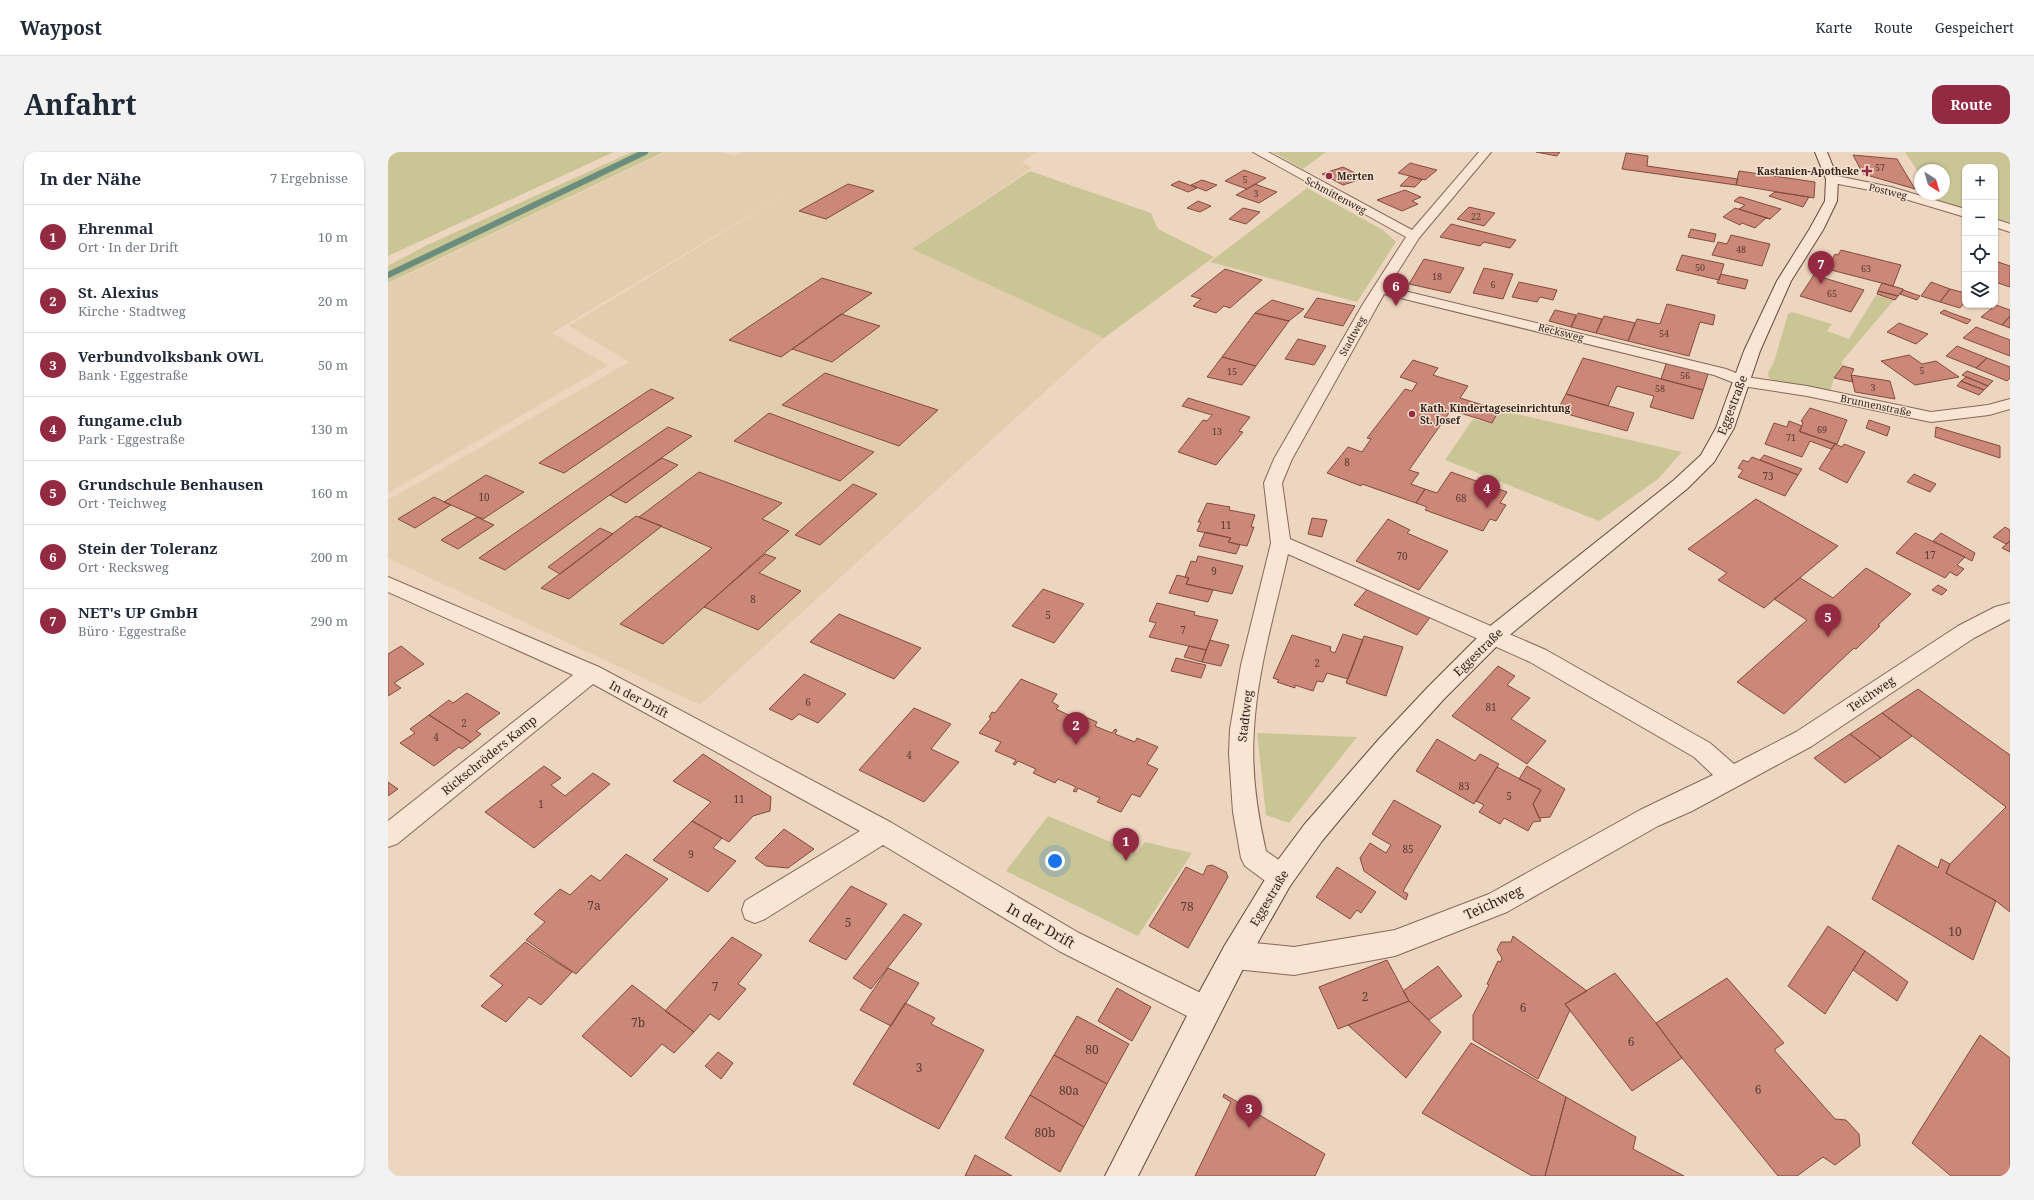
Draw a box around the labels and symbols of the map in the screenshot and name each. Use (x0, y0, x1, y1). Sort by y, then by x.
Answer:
house number: 57 (1875, 161, 1885, 174)
place label: Kastanien-Apotheke (1757, 164, 1859, 178)
north arrow (1914, 164, 1950, 200)
marker: Kastanien-Apotheke (1862, 166, 1872, 176)
place label: Merten (1337, 169, 1374, 183)
marker: Merten (1324, 171, 1334, 181)
house number: 5 (1242, 173, 1248, 186)
street label: Schmittenweg (1303, 173, 1370, 217)
street label: Postweg (1867, 179, 1909, 203)
house number: 3 (1253, 187, 1259, 200)
house number: 22 (1471, 210, 1481, 223)
house number: 48 (1736, 243, 1746, 256)
pin: 7 (1808, 251, 1834, 284)
house number: 50 (1695, 261, 1705, 274)
house number: 63 (1861, 262, 1871, 275)
house number: 18 (1432, 270, 1442, 283)
pin: 6 (1383, 273, 1409, 306)
house number: 6 (1490, 278, 1496, 291)
house number: 65 (1827, 287, 1837, 300)
street label: Stadtweg (1335, 313, 1369, 358)
street label: Recksweg (1537, 320, 1586, 345)
house number: 54 (1659, 327, 1669, 340)
house number: 5 (1919, 364, 1925, 377)
house number: 15 (1227, 365, 1237, 378)
house number: 56 (1680, 369, 1690, 382)
street label: Eggestraße (1713, 373, 1751, 437)
house number: 3 (1870, 381, 1876, 394)
house number: 58 (1655, 382, 1665, 395)
street label: Brunnenstraße (1839, 391, 1913, 419)
place label: Kath. Kindertageseinrichtung St. Josef (1420, 401, 1571, 427)
marker: Kath. Kindertageseinrichtung St. Josef (1407, 409, 1417, 419)
house number: 69 (1817, 423, 1827, 436)
house number: 13 (1212, 425, 1222, 438)
house number: 71 (1786, 431, 1796, 444)
house number: 8 (1344, 455, 1350, 469)
house number: 73 (1762, 469, 1774, 483)
pin: 4 (1474, 475, 1500, 508)
house number: 10 (478, 490, 490, 504)
house number: 68 (1455, 491, 1467, 505)
house number: 11 (1220, 518, 1232, 532)
house number: 17 (1924, 548, 1936, 562)
house number: 70 (1396, 549, 1408, 563)
house number: 9 (1211, 564, 1217, 578)
house number: 8 (750, 592, 756, 606)
pin: 5 (1815, 604, 1841, 637)
house number: 5 (1045, 608, 1051, 622)
house number: 7 (1180, 623, 1186, 637)
street label: Eggestraße (1450, 624, 1506, 680)
house number: 2 (1314, 656, 1320, 670)
street label: Teichweg (1844, 672, 1898, 716)
street label: In der Drift (606, 676, 672, 722)
street label: Stadtweg (1233, 688, 1257, 743)
house number: 6 (805, 695, 811, 709)
house number: 81 (1485, 700, 1497, 714)
street label: Rickschröders Kamp (438, 711, 540, 799)
pin: 2 (1063, 712, 1089, 745)
house number: 2 (461, 716, 467, 730)
house number: 4 (433, 730, 439, 744)
house number: 4 (906, 748, 912, 762)
house number: 83 (1458, 779, 1470, 793)
house number: 5 (1506, 789, 1512, 803)
house number: 11 (733, 792, 745, 806)
house number: 1 (538, 797, 544, 811)
pin: 1 (1113, 828, 1139, 861)
house number: 85 (1402, 842, 1414, 856)
house number: 9 (688, 847, 694, 861)
your location (1045, 851, 1065, 871)
street label: Eggestraße (1246, 867, 1292, 929)
street label: Teichweg (1461, 880, 1526, 924)
house number: 7a (587, 897, 601, 914)
street label: In der Drift (1004, 898, 1078, 952)
house number: 78 (1180, 898, 1194, 915)
house number: 5 (845, 914, 851, 931)
house number: 10 (1948, 923, 1962, 940)
house number: 7 (712, 978, 719, 995)
house number: 2 (1362, 988, 1368, 1005)
house number: 6 (1520, 999, 1527, 1016)
house number: 7b (631, 1014, 645, 1031)
house number: 6 (1628, 1033, 1635, 1050)
house number: 80 (1085, 1041, 1099, 1058)
house number: 3 (916, 1059, 923, 1076)
house number: 6 (1755, 1081, 1762, 1098)
house number: 80a (1059, 1082, 1079, 1099)
pin: 3 (1236, 1095, 1262, 1128)
house number: 80b (1035, 1124, 1055, 1141)

